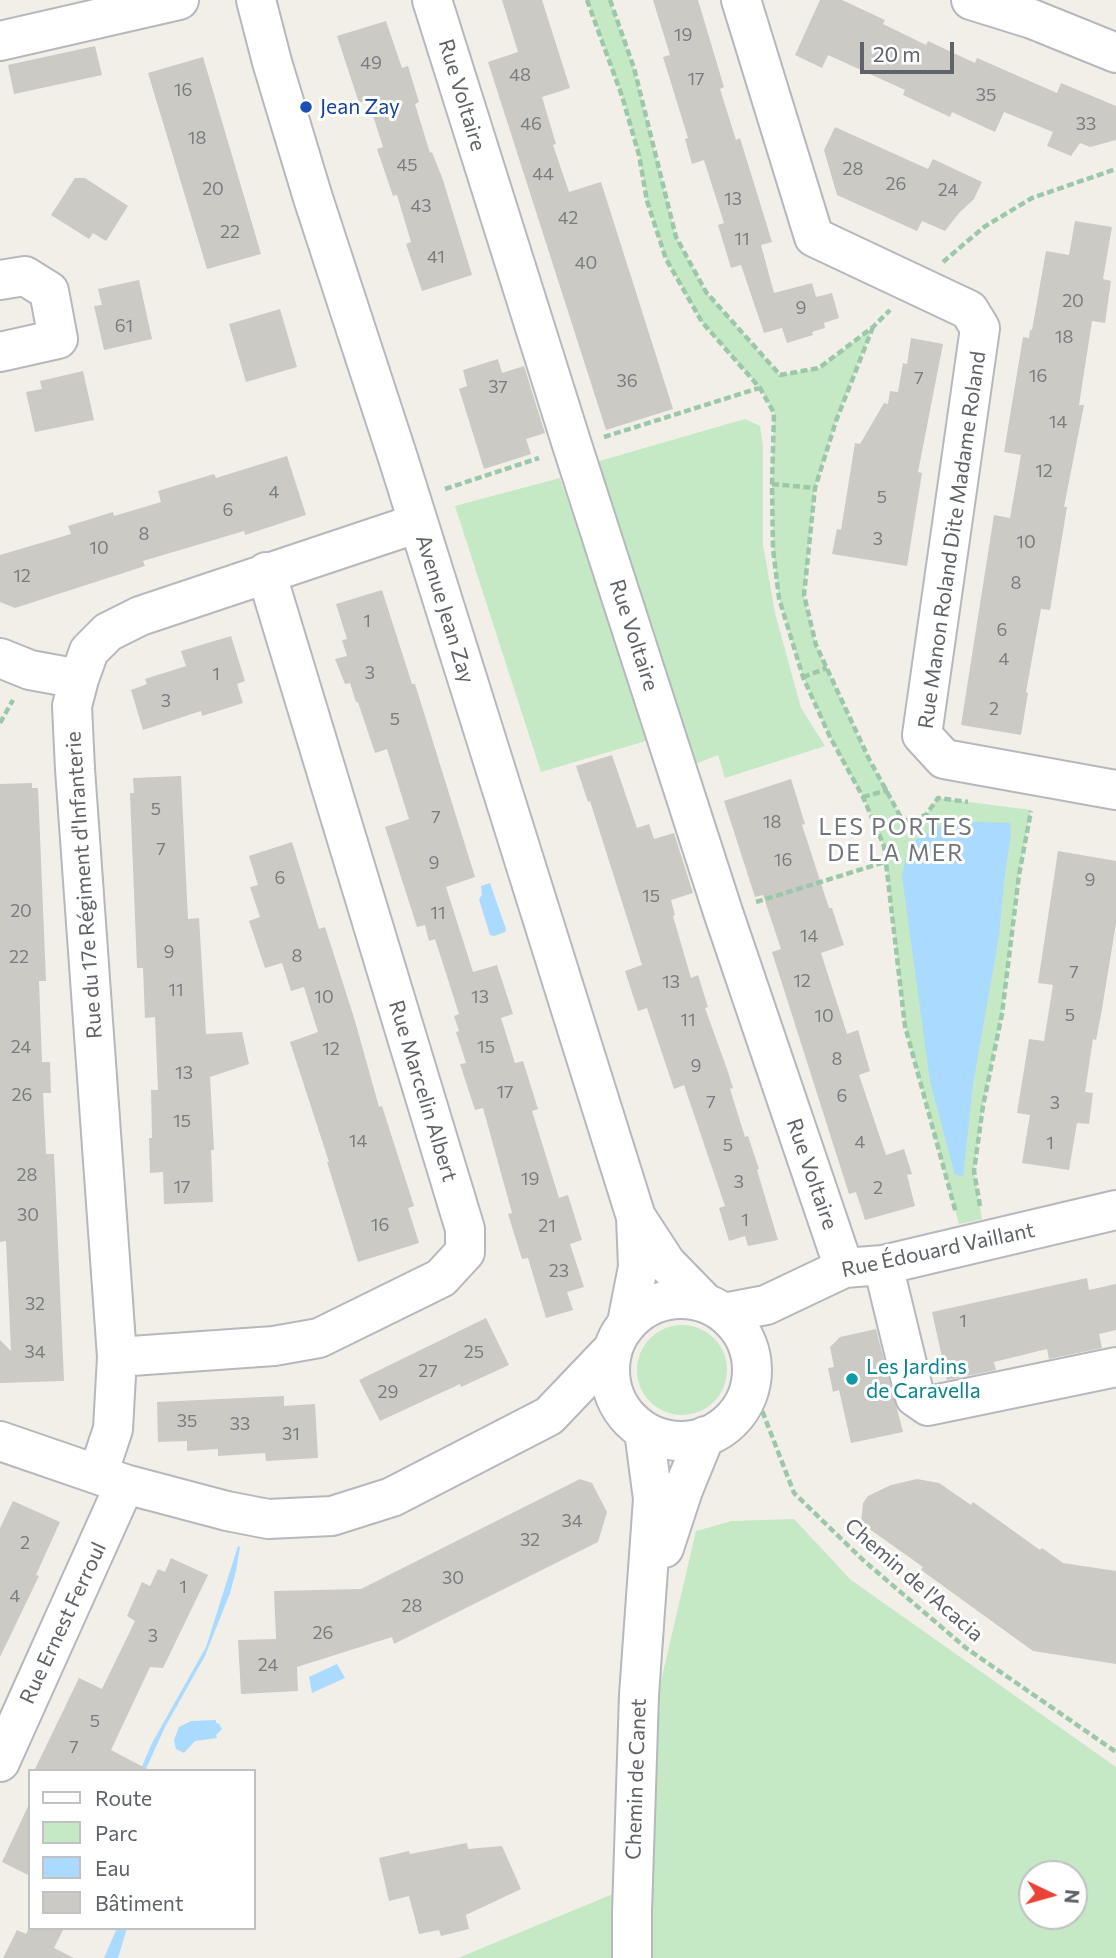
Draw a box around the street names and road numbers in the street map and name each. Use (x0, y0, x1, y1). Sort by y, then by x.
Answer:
street label: Rue Voltaire (433, 36, 491, 154)
street label: Rue Manon Roland Dite Madame Roland (913, 350, 991, 730)
street label: Avenue Jean Zay (410, 532, 480, 686)
street label: Rue Voltaire (604, 576, 664, 694)
street label: Rue du 17e Régiment d'Infanterie (61, 730, 107, 1040)
street label: Rue Marcelin Albert (383, 997, 463, 1185)
street label: Rue Voltaire (781, 1115, 843, 1233)
street label: Rue Édouard Vaillant (839, 1217, 1037, 1283)
street label: Chemin de l'Acacia (840, 1513, 988, 1647)
street label: Rue Ernest Ferroul (14, 1538, 112, 1708)
street label: Chemin de Canet (621, 1698, 651, 1860)

